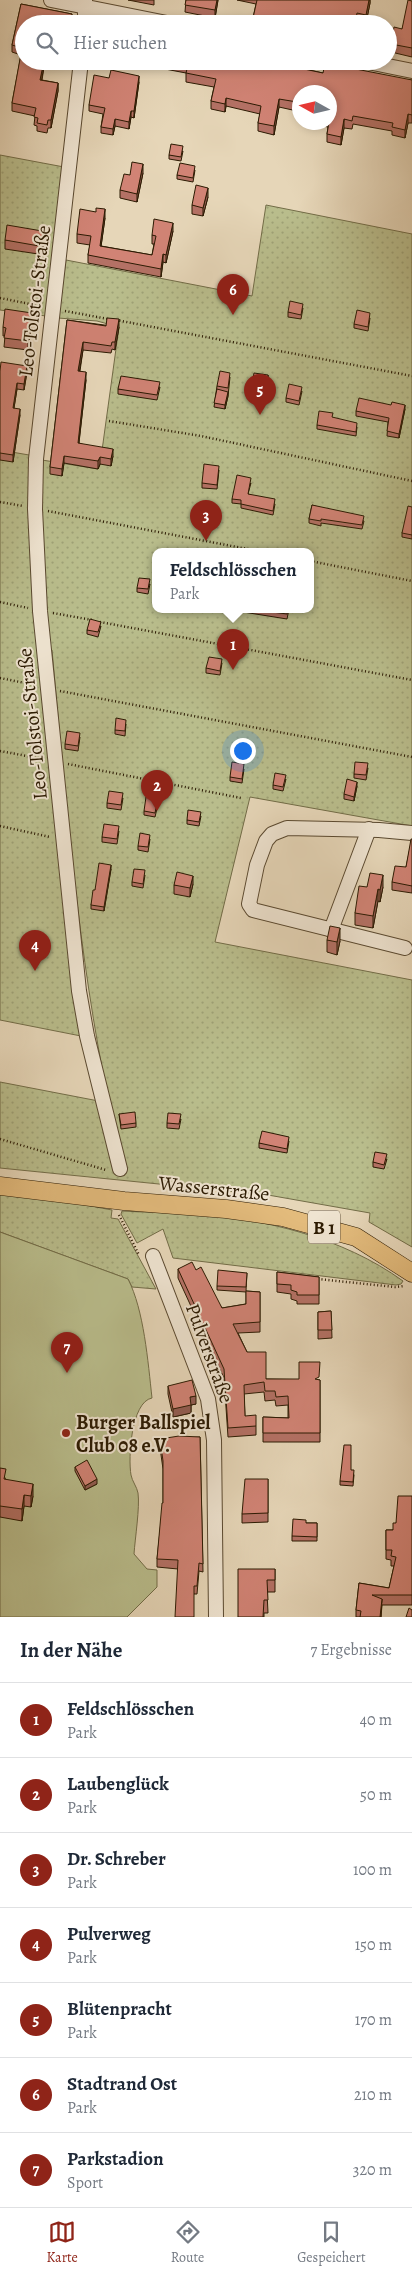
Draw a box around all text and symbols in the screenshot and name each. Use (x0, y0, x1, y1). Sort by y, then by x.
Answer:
search box (15, 15, 397, 70)
icon: search (33, 29, 61, 57)
text: Hier suchen (73, 30, 167, 56)
north arrow (292, 85, 337, 130)
street label: Leo-Tolstoi-Straße (12, 224, 57, 378)
pin: 6 (217, 274, 249, 315)
pin: 5 (244, 374, 276, 415)
pin: 3 (190, 500, 222, 541)
popup (152, 548, 314, 613)
text: Feldschlösschen (169, 557, 297, 583)
text: Park (169, 583, 199, 605)
pin: 1 (217, 629, 249, 670)
street label: Leo-Tolstoi-Straße (11, 647, 54, 801)
your location (230, 738, 256, 764)
pin: 2 (141, 770, 173, 811)
pin: 4 (19, 930, 51, 971)
street label: Wasserstraße (156, 1169, 271, 1208)
road number: B 1 (308, 1210, 340, 1244)
street label: Pulverstraße (179, 1300, 240, 1407)
pin: 7 (51, 1332, 83, 1373)
place label: Burger Ballspiel Club 08 e.V. (76, 1409, 211, 1459)
marker: Burger Ballspiel Club 08 e.V. (60, 1427, 72, 1439)
text: In der Nähe (20, 1636, 122, 1664)
text: 7 Ergebnisse (310, 1639, 392, 1661)
text: Feldschlösschen (67, 1696, 194, 1722)
text: 1 (33, 1709, 39, 1731)
text: 40 m (360, 1709, 392, 1731)
text: Park (67, 1722, 97, 1744)
text: Laubenglück (67, 1771, 169, 1797)
text: 2 (32, 1784, 40, 1806)
text: 50 m (360, 1784, 392, 1806)
text: Park (67, 1797, 97, 1819)
text: Dr. Schreber (67, 1846, 166, 1872)
text: 3 (33, 1859, 39, 1881)
text: 100 m (353, 1859, 392, 1881)
text: Park (67, 1872, 97, 1894)
text: Pulverweg (67, 1921, 151, 1947)
text: 4 (32, 1934, 40, 1956)
text: 150 m (355, 1934, 392, 1956)
text: Park (67, 1947, 97, 1969)
text: Blütenpracht (67, 1996, 172, 2022)
text: 5 (33, 2009, 39, 2031)
text: 170 m (355, 2009, 392, 2031)
text: Park (67, 2022, 97, 2044)
text: Stadtrand Ost (67, 2071, 177, 2097)
text: 6 (32, 2084, 40, 2106)
text: 210 m (354, 2084, 392, 2106)
text: Park (67, 2097, 97, 2119)
text: Parkstadion (67, 2146, 164, 2172)
text: 7 (33, 2159, 39, 2181)
text: 320 m (353, 2159, 392, 2181)
text: Sport (67, 2172, 103, 2194)
tab: Karte (46, 2218, 78, 2267)
tab: Route (171, 2218, 204, 2267)
tab: Gespeichert (297, 2218, 366, 2267)

